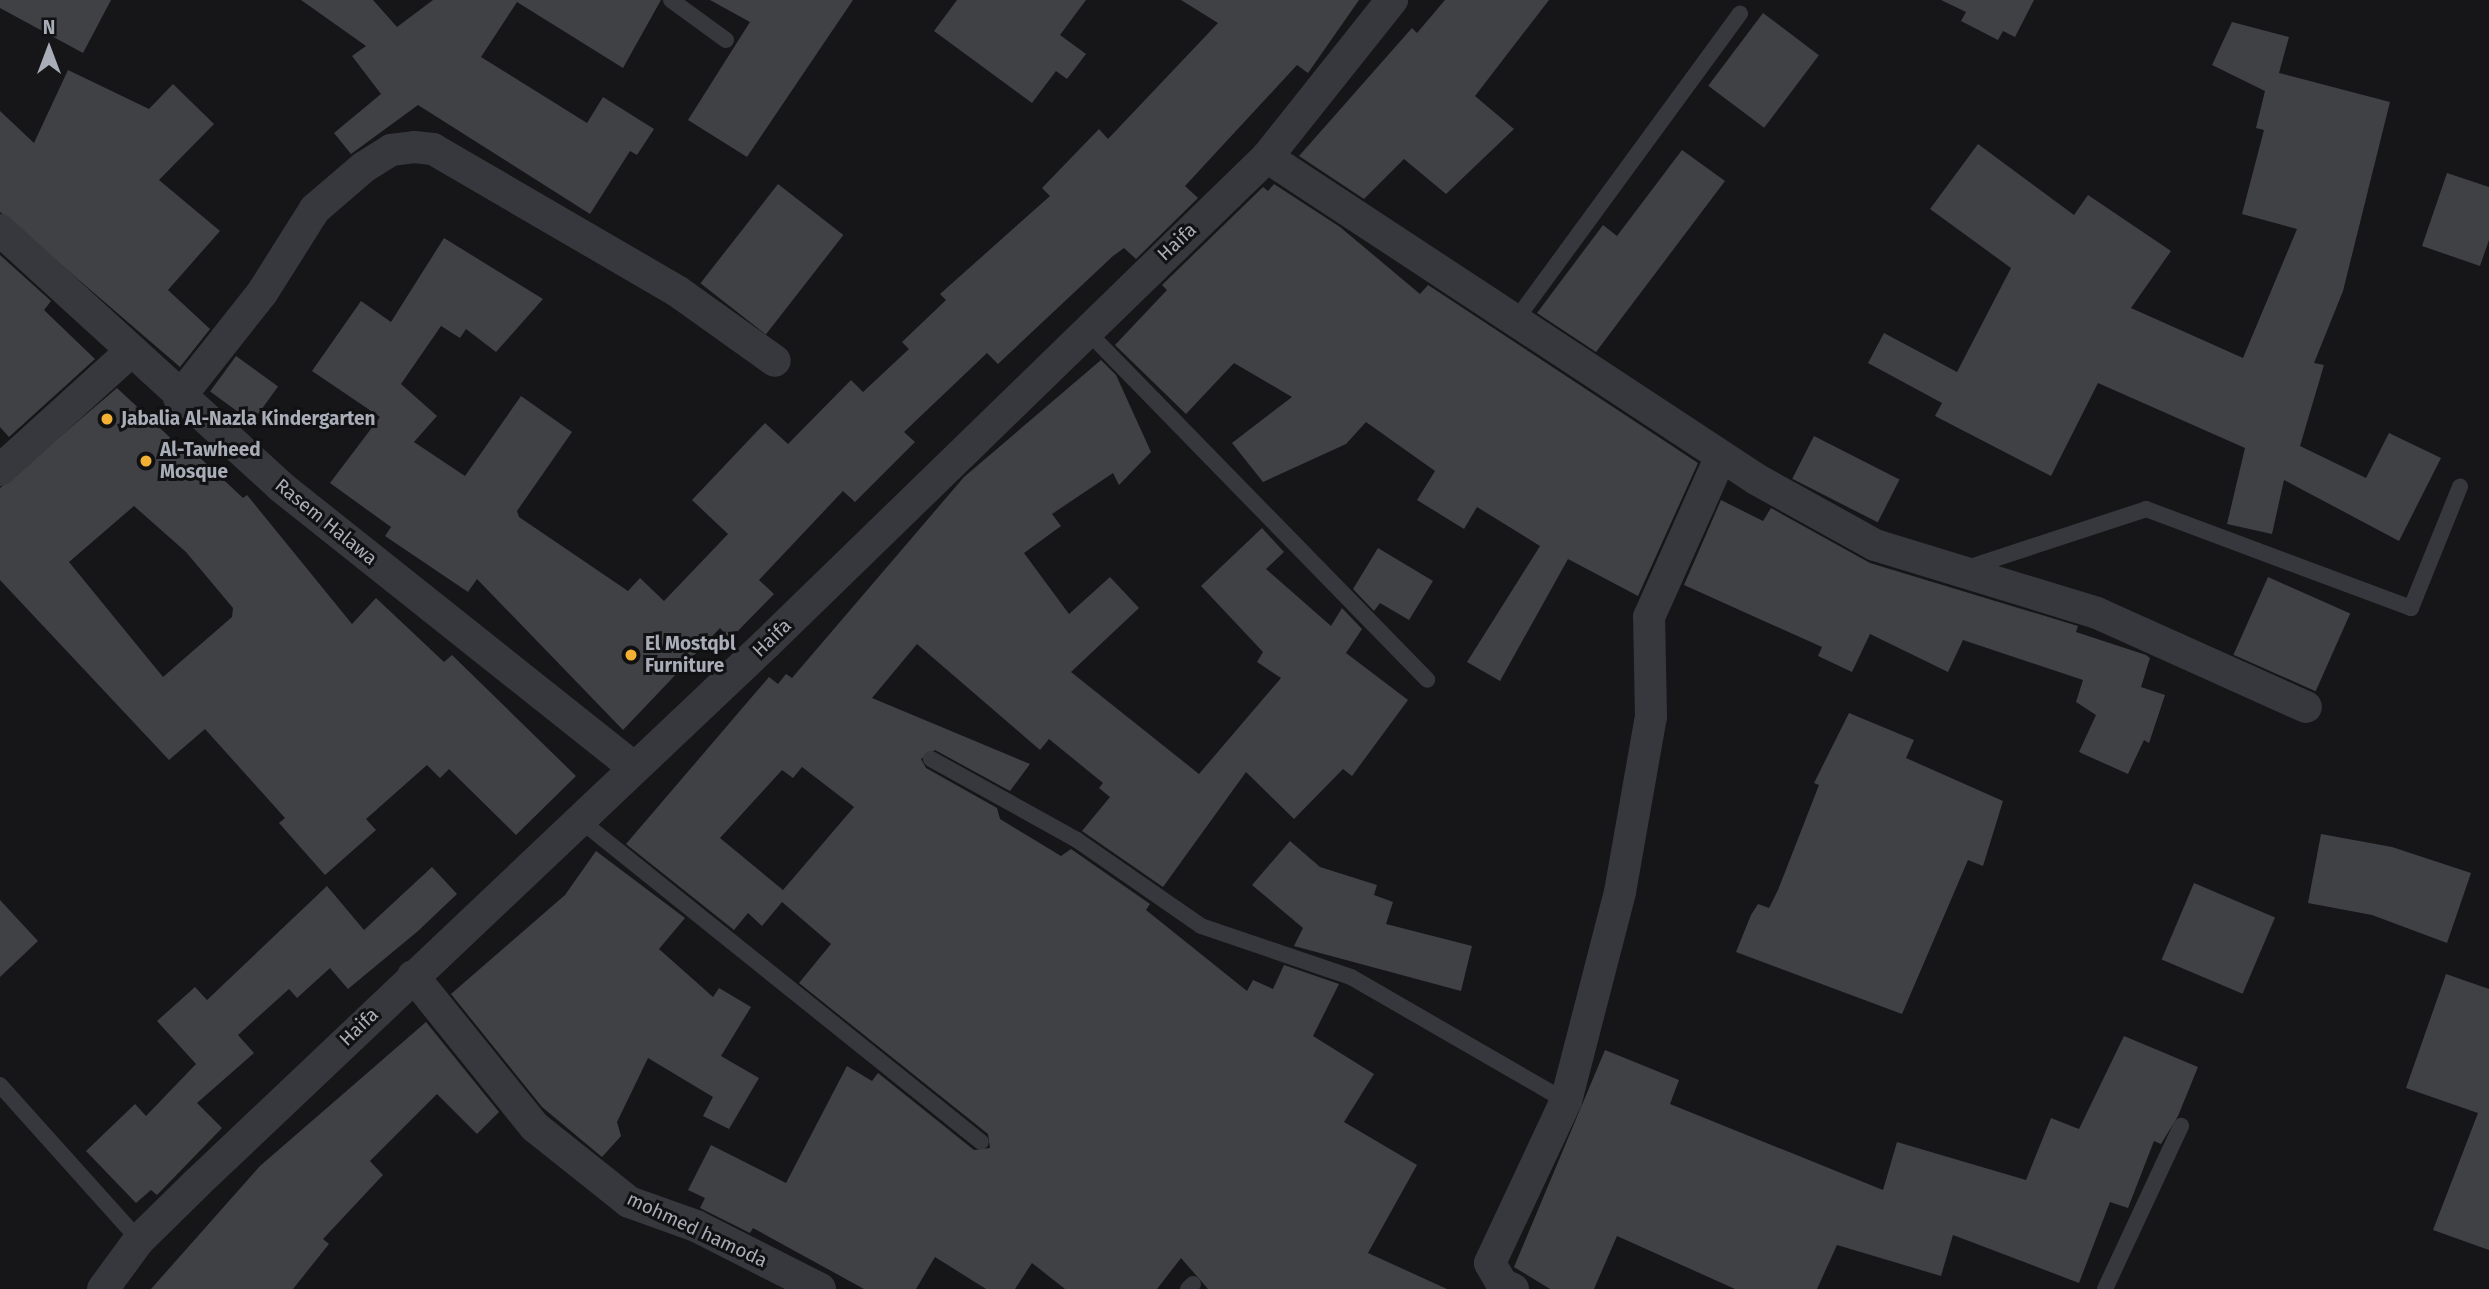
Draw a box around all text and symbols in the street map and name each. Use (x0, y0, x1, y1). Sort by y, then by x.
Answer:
north arrow (14, 14, 84, 84)
text: N (43, 16, 55, 39)
street label: Haifa (1153, 218, 1201, 266)
place label: Jabalia Al-Nazla Kindergarten (121, 408, 375, 430)
marker: Jabalia Al-Nazla Kindergarten (99, 411, 115, 427)
place label: Al-Tawheed Mosque (160, 439, 261, 483)
marker: Al-Tawheed Mosque (138, 453, 154, 469)
street label: Rasem Halawa (270, 474, 382, 570)
street label: Haifa (748, 614, 796, 662)
place label: El Mostqbl Furniture (645, 633, 736, 677)
marker: El Mostqbl Furniture (623, 647, 639, 663)
street label: Haifa (335, 1003, 383, 1051)
street label: mohmed hamoda (623, 1188, 771, 1272)

